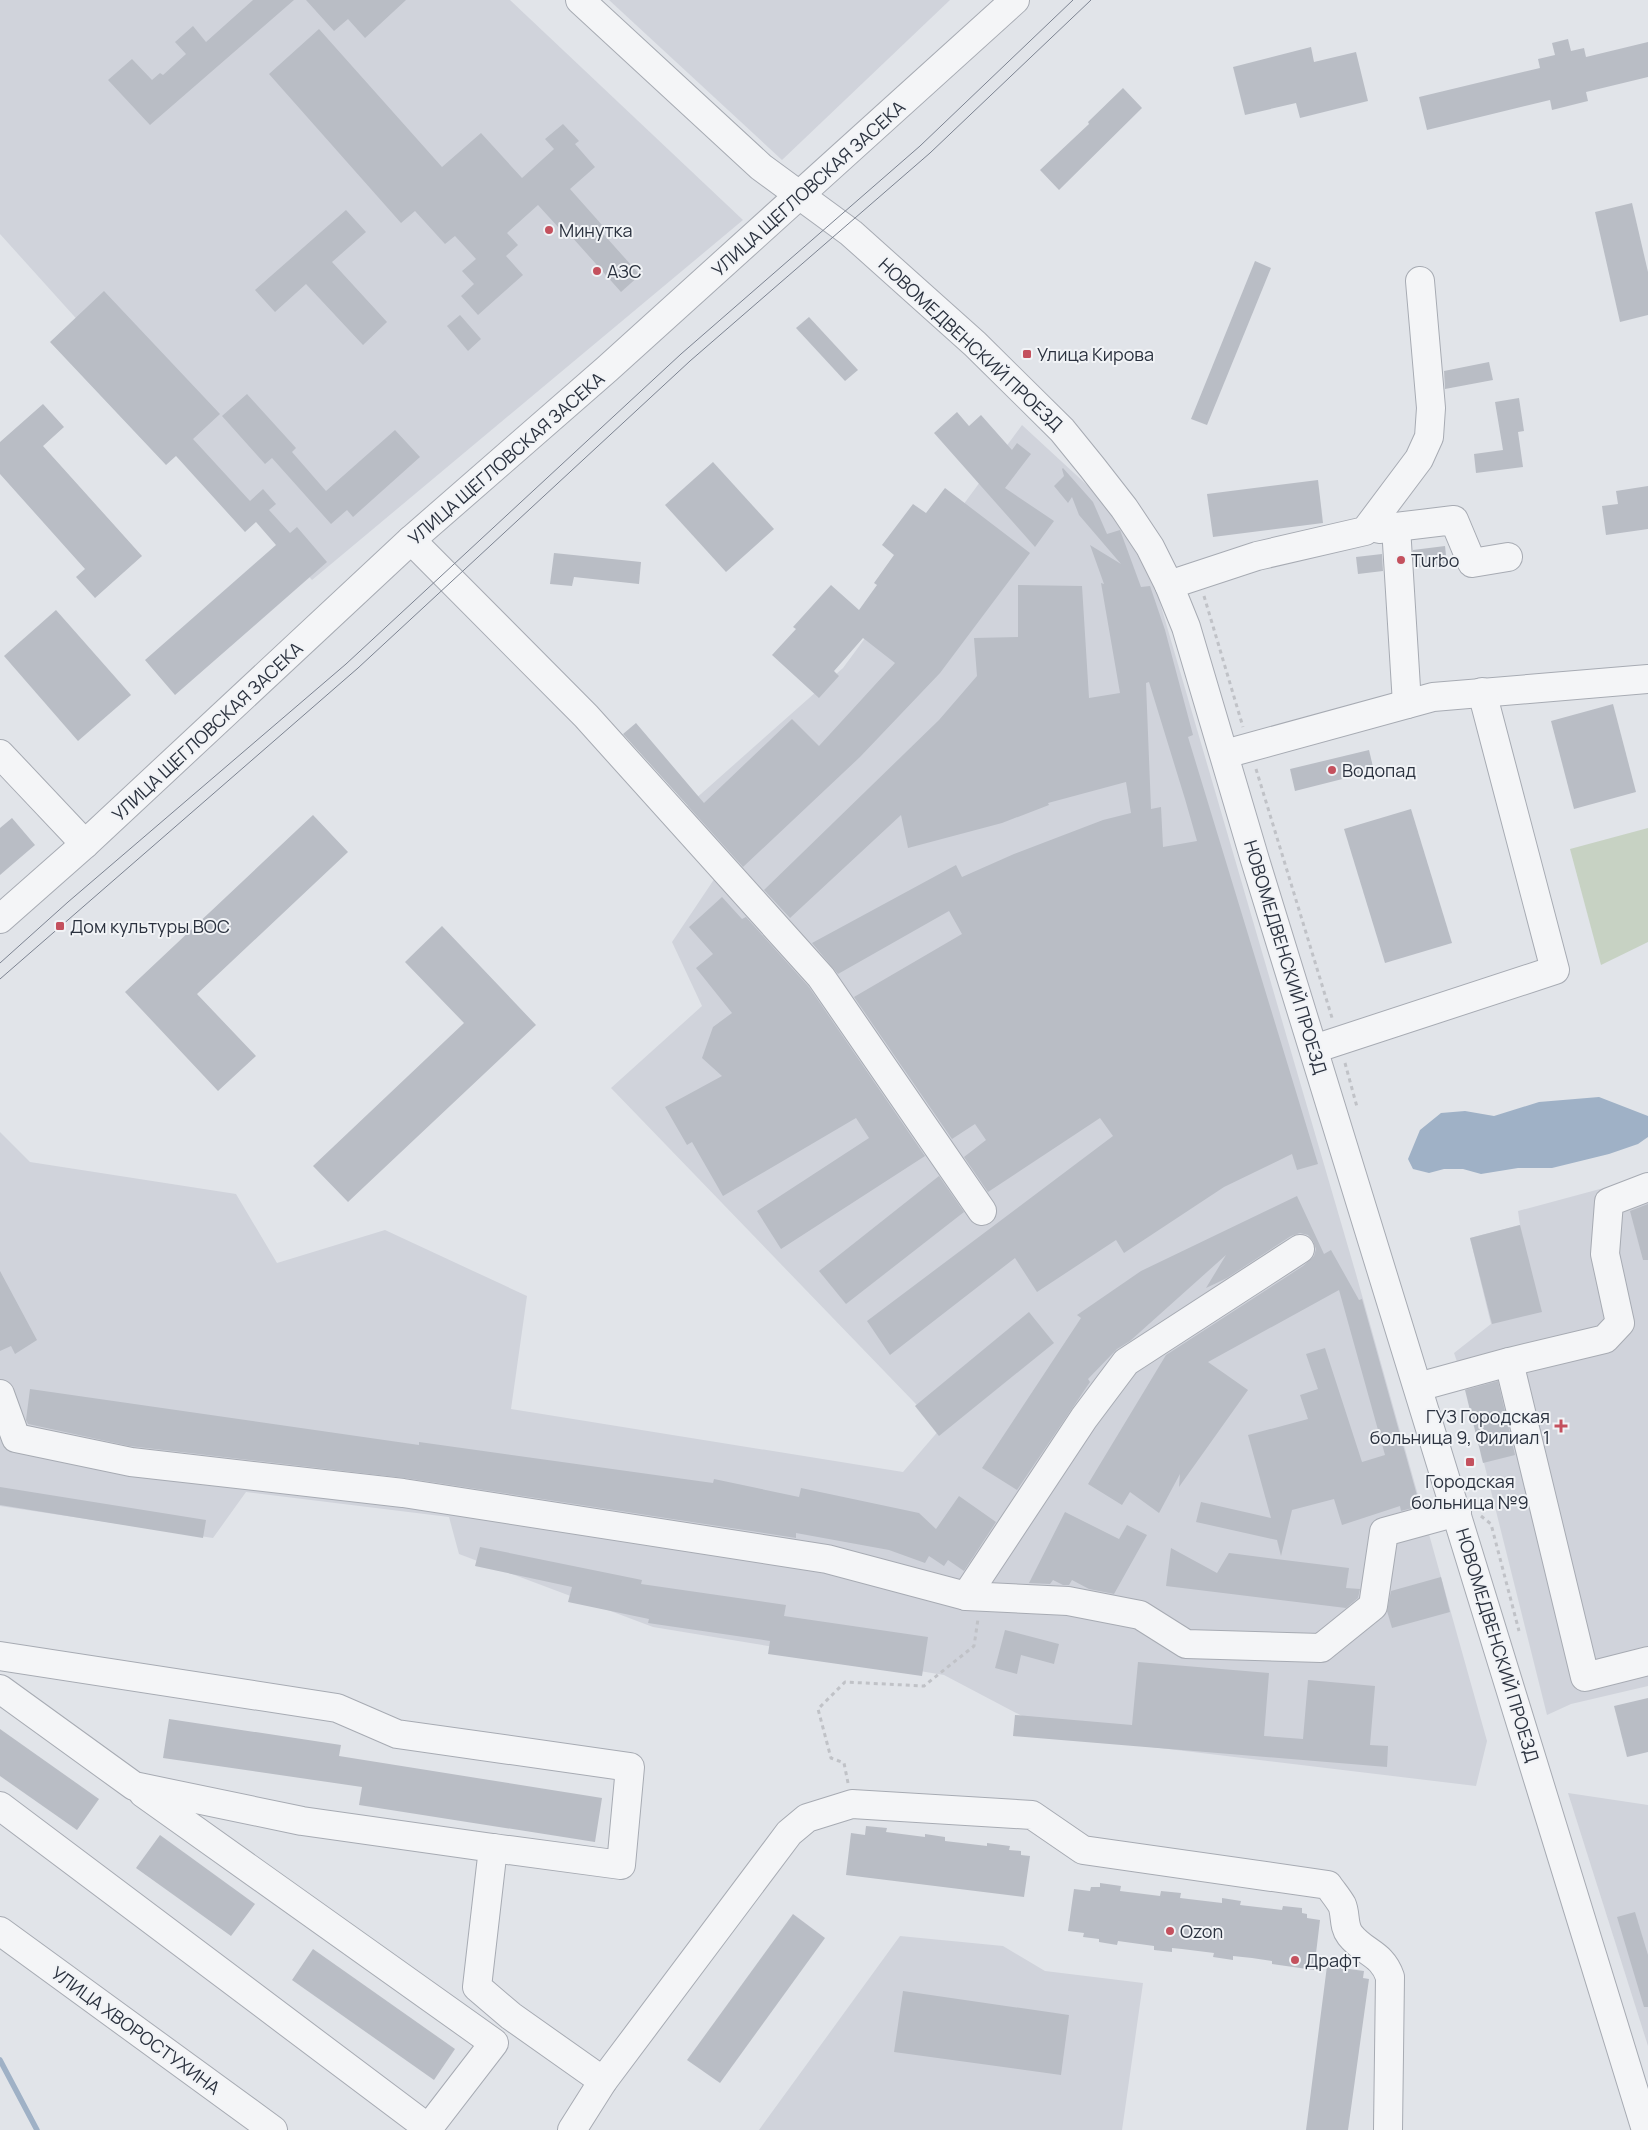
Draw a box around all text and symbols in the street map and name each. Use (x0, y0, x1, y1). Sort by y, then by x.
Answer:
street label: УЛИЦА ЩЕГЛОВСКАЯ ЗАСЕКА (706, 94, 910, 281)
place label: Минутка (559, 218, 633, 242)
marker: Минутка (543, 224, 555, 236)
street label: НОВОМЕДВЕНСКИЙ ПРОЕЗД (874, 252, 1068, 436)
place label: АЗС (607, 259, 642, 283)
marker: АЗС (591, 265, 603, 277)
place label: Улица Кирова (1037, 342, 1154, 366)
marker: Улица Кирова (1021, 348, 1033, 360)
street label: УЛИЦА ЩЕГЛОВСКАЯ ЗАСЕКА (403, 366, 610, 550)
place label: Turbo (1411, 548, 1459, 572)
marker: Turbo (1395, 554, 1407, 566)
street label: УЛИЦА ЩЕГЛОВСКАЯ ЗАСЕКА (107, 636, 308, 826)
place label: Водопад (1342, 758, 1416, 782)
marker: Водопад (1326, 764, 1338, 776)
street label: НОВОМЕДВЕНСКИЙ ПРОЕЗД (1239, 837, 1333, 1077)
place label: Дом культуры ВОС (70, 914, 230, 938)
marker: Дом культуры ВОС (54, 920, 66, 932)
place label: ГУЗ Городская больница 9, Филиал 1 (1370, 1404, 1550, 1449)
marker: ГУЗ Городская больница 9, Филиал 1 (1554, 1419, 1568, 1433)
marker: Городская больница №9 (1464, 1456, 1476, 1468)
place label: Городская больница №9 (1411, 1469, 1529, 1514)
street label: НОВОМЕДВЕНСКИЙ ПРОЕЗД (1451, 1525, 1545, 1765)
place label: Ozon (1180, 1919, 1223, 1943)
marker: Ozon (1164, 1925, 1176, 1937)
place label: Драфт (1305, 1948, 1361, 1972)
marker: Драфт (1289, 1954, 1301, 1966)
street label: УЛИЦА ХВОРОСТУХИНА (47, 1961, 226, 2100)

